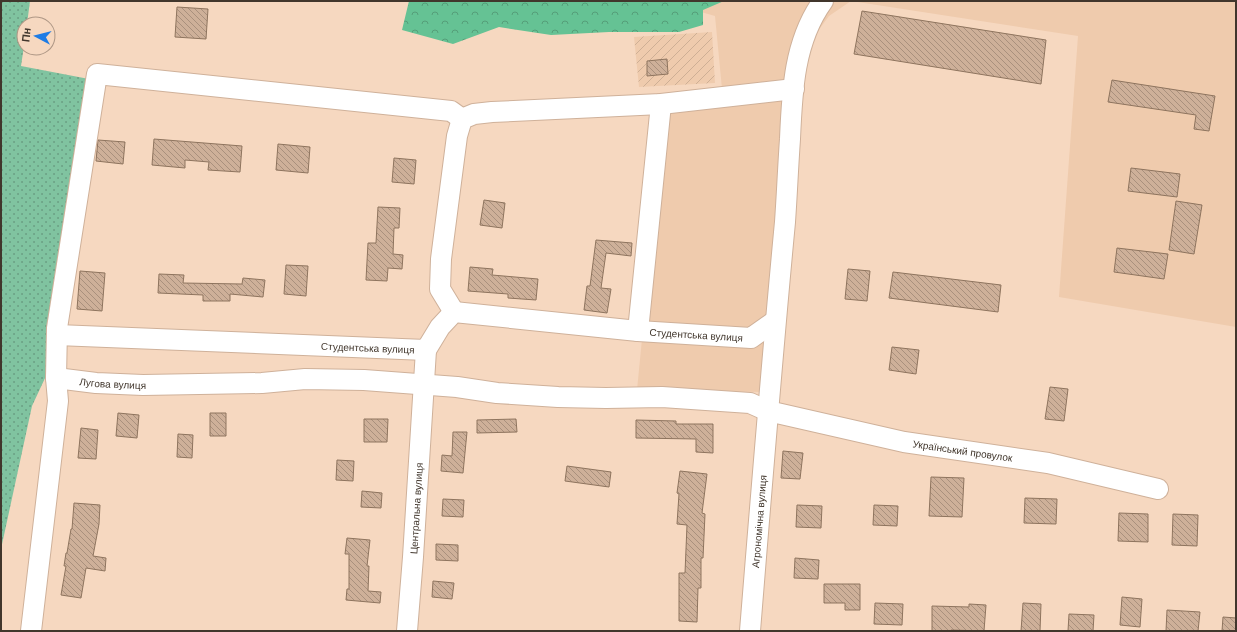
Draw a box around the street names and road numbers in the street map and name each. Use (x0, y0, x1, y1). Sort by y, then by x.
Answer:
street label: Студентська вулиця (649, 327, 743, 343)
street label: Студентська вулиця (321, 341, 415, 356)
street label: Лугова вулиця (79, 376, 146, 391)
street label: Український провулок (912, 438, 1014, 464)
street label: Центральна вулиця (408, 462, 425, 554)
street label: Агрономічна вулиця (750, 475, 769, 568)

